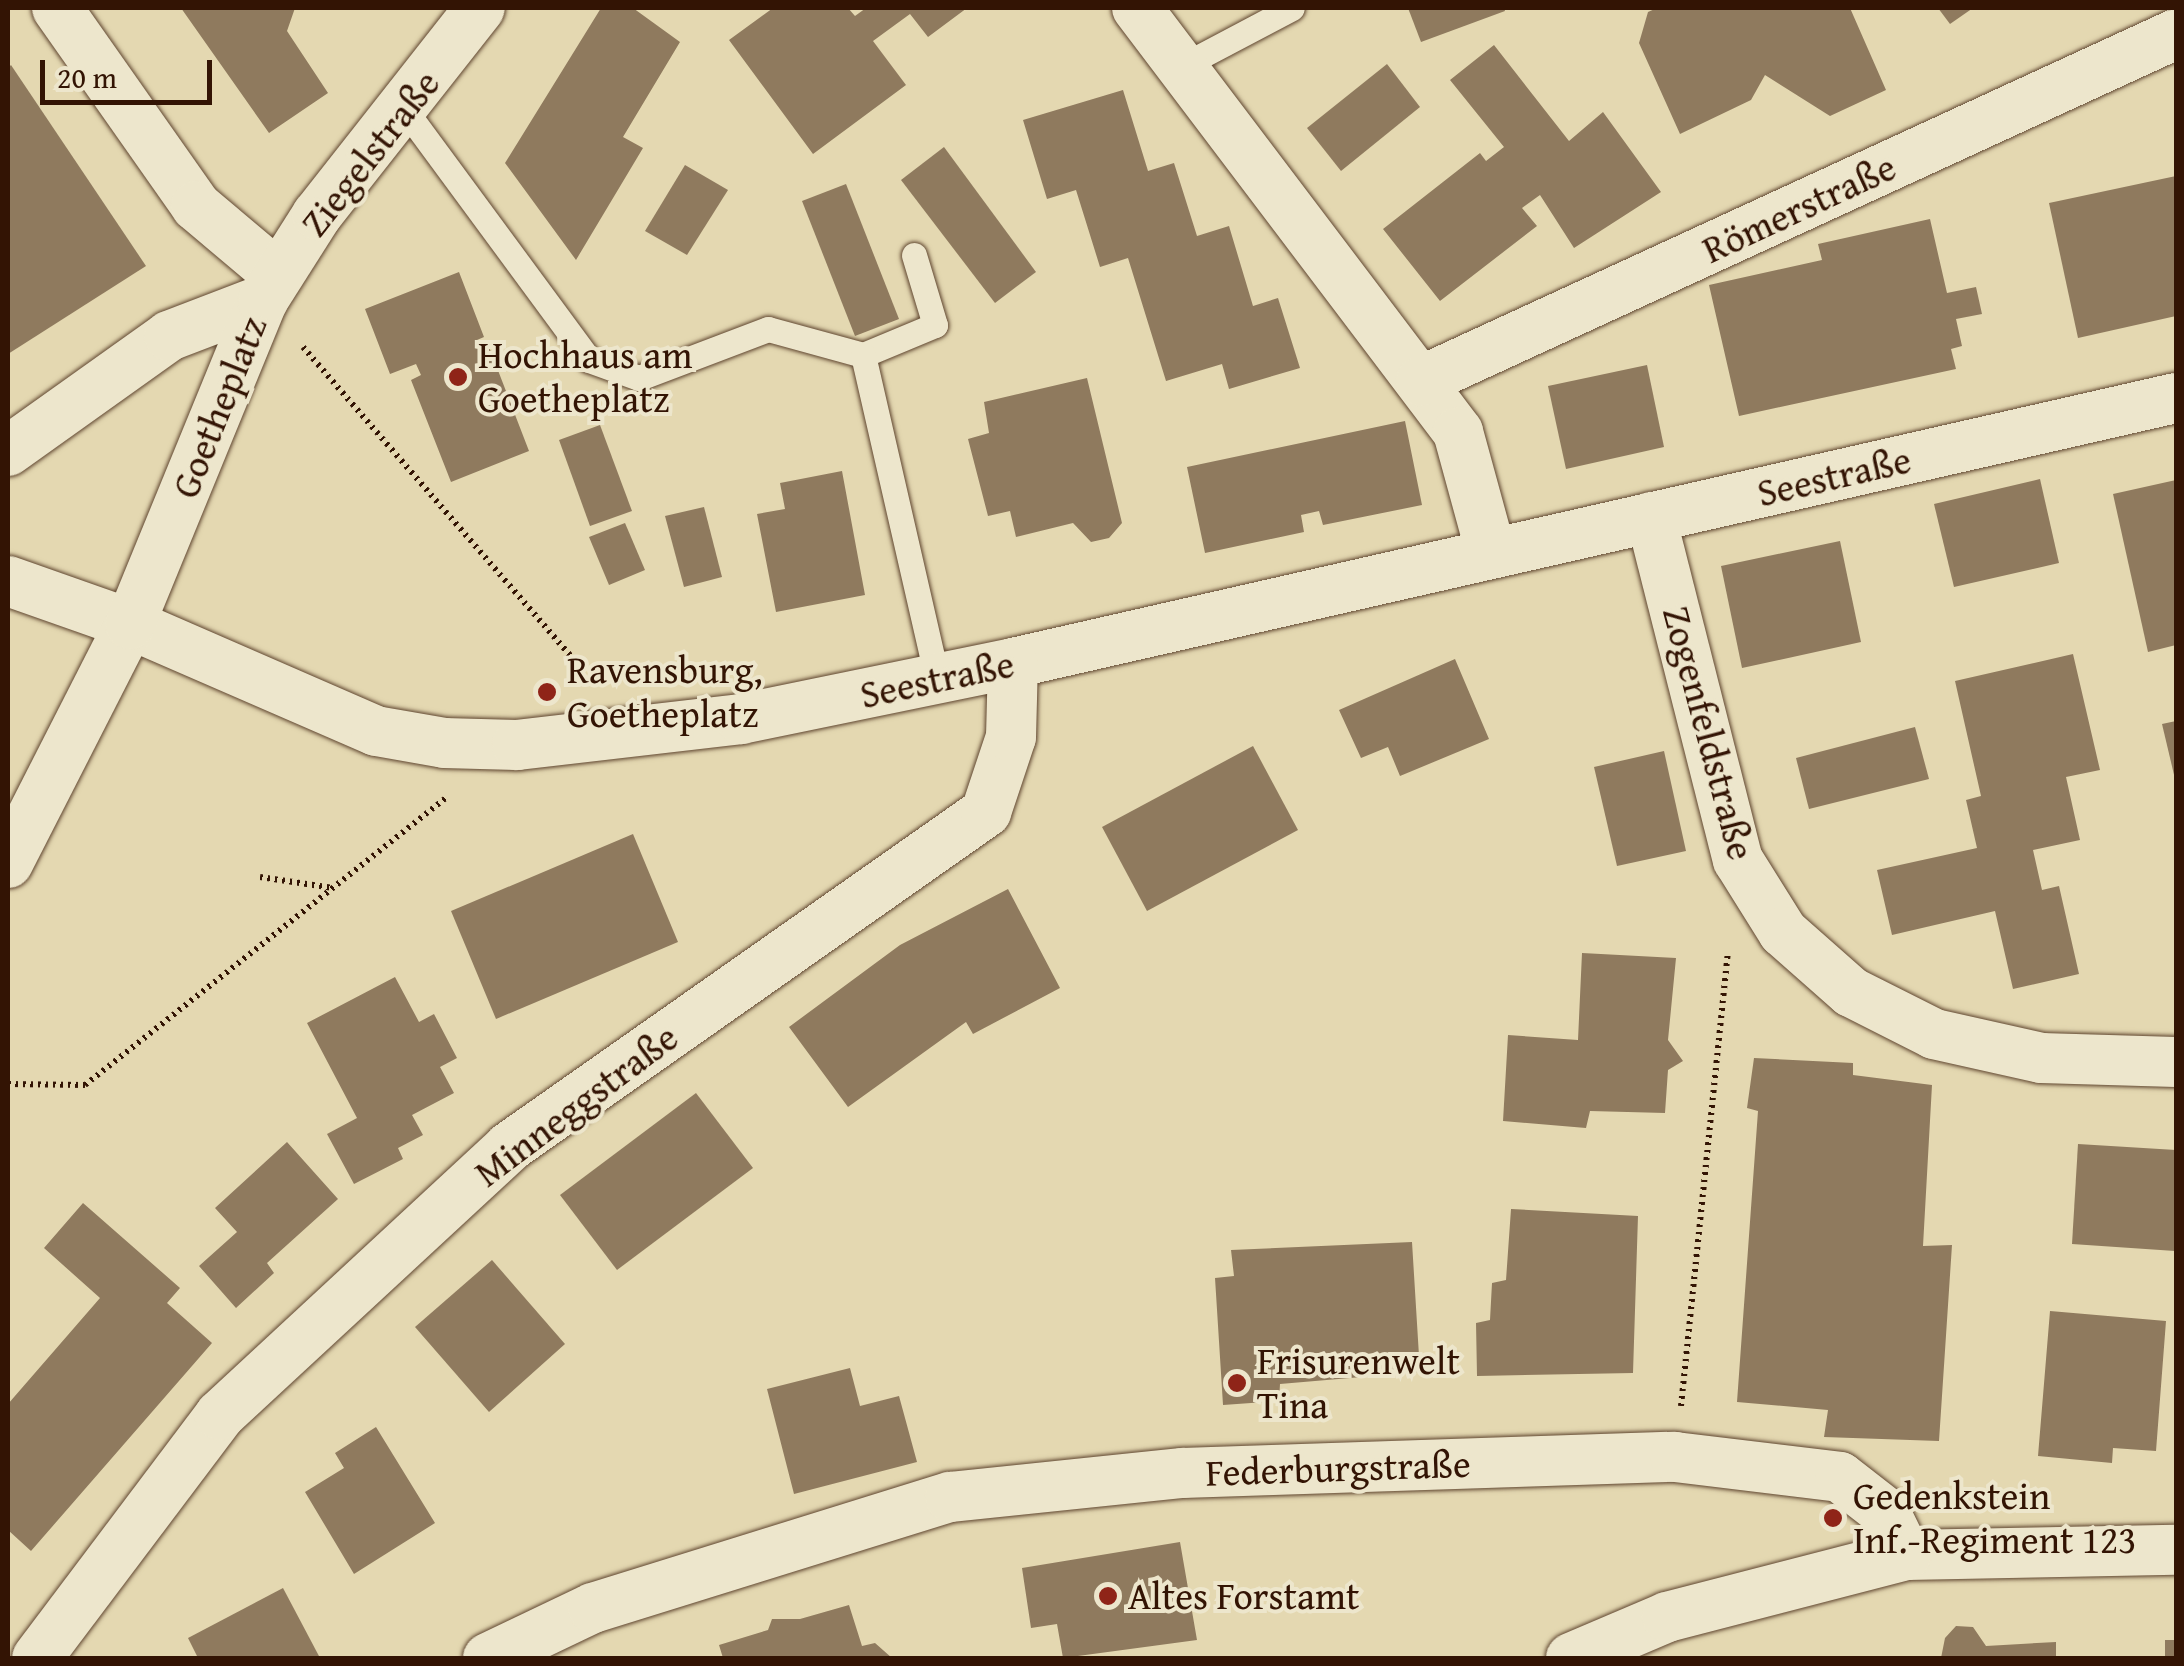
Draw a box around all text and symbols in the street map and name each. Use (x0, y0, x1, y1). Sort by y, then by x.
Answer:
scale bar (45, 40, 218, 102)
text: 20 m (57, 55, 117, 99)
street label: Ziegelstraße (291, 61, 449, 245)
street label: Römerstraße (1695, 143, 1903, 273)
street label: Goetheplatz (162, 310, 276, 504)
place label: Hochhaus am Goetheplatz (478, 332, 693, 422)
marker: Hochhaus am Goetheplatz (447, 366, 469, 388)
street label: Seestraße (1753, 436, 1915, 516)
street label: Zogenfeldstraße (1653, 601, 1765, 865)
street label: Seestraße (856, 640, 1018, 718)
place label: Ravensburg, Goetheplatz (567, 647, 763, 736)
marker: Ravensburg, Goetheplatz (536, 681, 558, 703)
street label: Minneggstraße (466, 1014, 686, 1196)
place label: Frisurenwelt Tina (1257, 1338, 1460, 1428)
marker: Frisurenwelt Tina (1226, 1372, 1248, 1394)
street label: Federburgstraße (1205, 1441, 1471, 1495)
place label: Gedenkstein Inf.-Regiment 123 (1853, 1473, 2137, 1562)
marker: Gedenkstein Inf.-Regiment 123 (1822, 1507, 1844, 1529)
place label: Altes Forstamt (1128, 1573, 1359, 1619)
marker: Altes Forstamt (1097, 1585, 1119, 1607)

